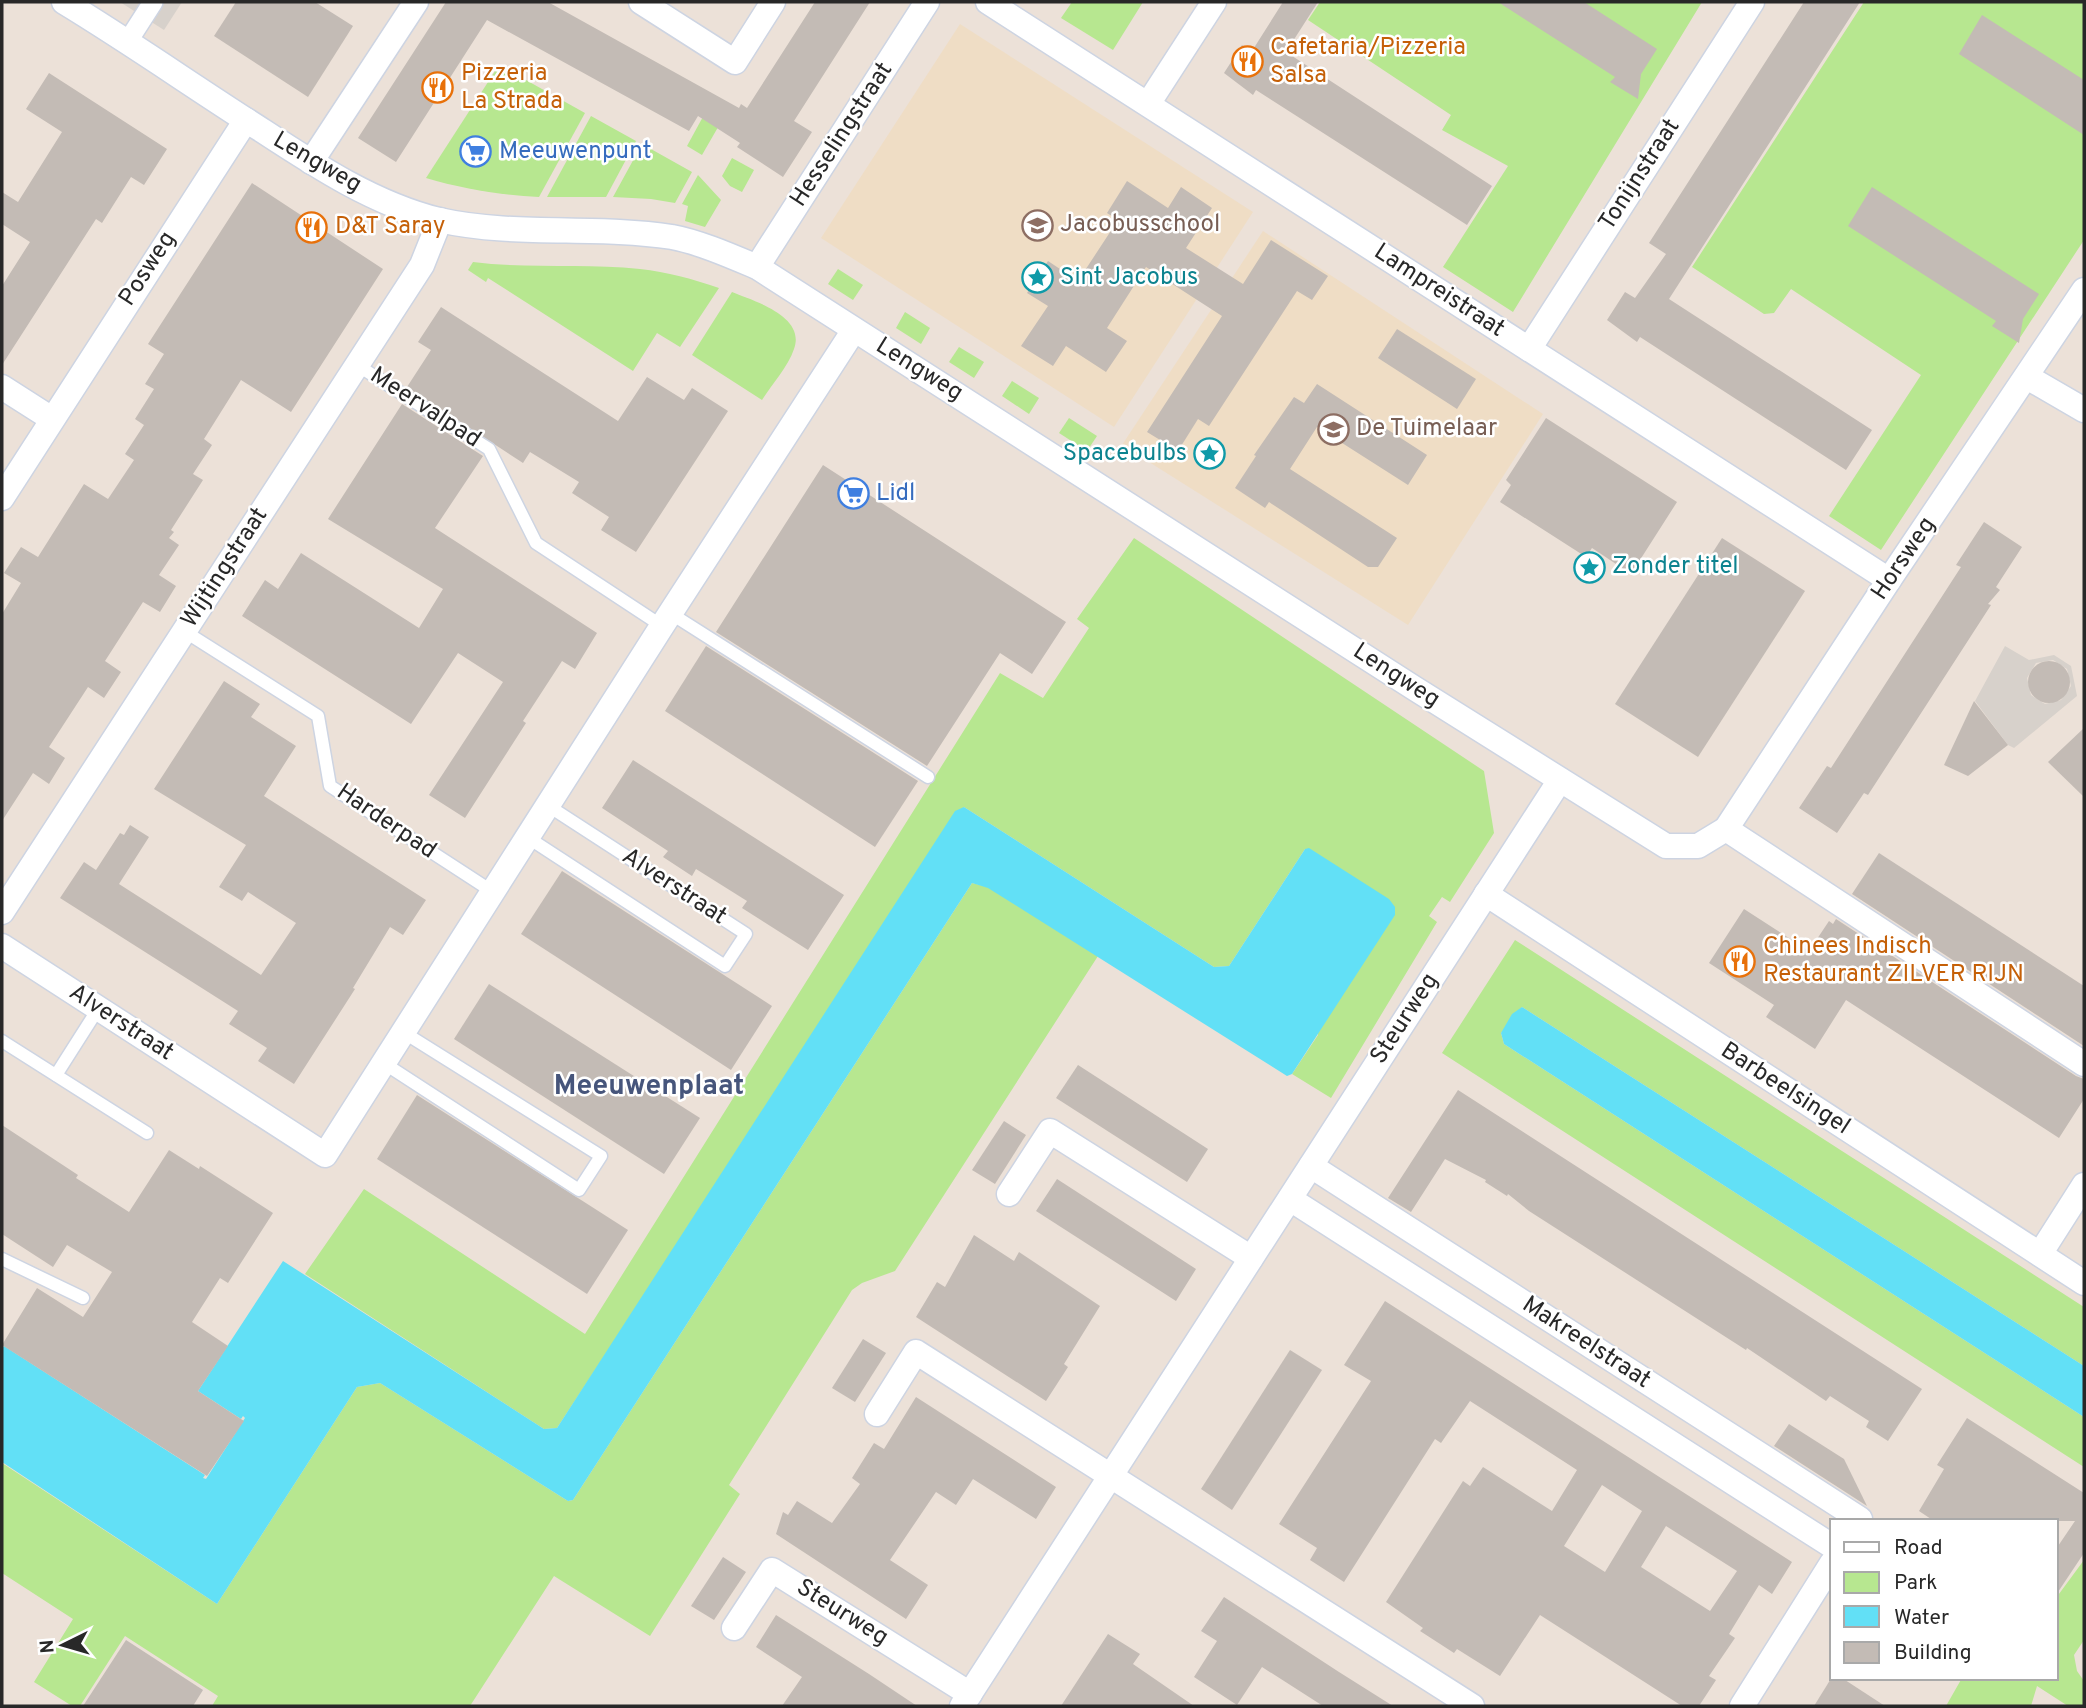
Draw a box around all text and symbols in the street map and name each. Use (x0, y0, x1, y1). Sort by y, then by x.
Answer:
place label: Cafetaria/Pizzeria Salsa (1270, 33, 1466, 91)
restaurant icon: Cafetaria/Pizzeria Salsa (1230, 45, 1264, 79)
street label: Hesselingstraat (784, 57, 900, 213)
place label: Pizzeria La Strada (461, 59, 563, 117)
restaurant icon: Pizzeria La Strada (421, 71, 455, 105)
street label: Tonijnstraat (1593, 114, 1687, 236)
street label: Lengweg (267, 126, 367, 200)
supermarket icon: Meeuwenpunt (459, 135, 493, 169)
place label: Meeuwenpunt (499, 137, 651, 167)
school or university icon: Jacobusschool (1020, 208, 1054, 242)
restaurant icon: D&T Saray (295, 210, 329, 244)
place label: Jacobusschool (1060, 210, 1220, 240)
place label: D&T Saray (335, 212, 445, 242)
street label: Posweg (113, 226, 183, 312)
street label: Lampreistraat (1368, 238, 1510, 344)
place icon: Sint Jacobus (1020, 261, 1054, 295)
place label: Sint Jacobus (1060, 263, 1198, 293)
street label: Lengweg (870, 331, 968, 409)
street label: Meervalpad (364, 361, 486, 455)
school or university icon: De Tuimelaar (1316, 412, 1350, 446)
place label: De Tuimelaar (1356, 414, 1497, 444)
place icon: Spacebulbs (1193, 437, 1227, 471)
place label: Spacebulbs (1063, 439, 1187, 469)
supermarket icon: Lidl (836, 477, 870, 511)
place label: Lidl (876, 479, 915, 509)
street label: Wijtingstraat (175, 502, 275, 634)
street label: Horsweg (1865, 512, 1943, 606)
place icon: Zonder titel (1572, 550, 1606, 584)
place label: Zonder titel (1612, 552, 1739, 582)
street label: Lengweg (1347, 637, 1445, 715)
street label: Harderpad (330, 778, 442, 866)
street label: Alverstraat (616, 842, 732, 932)
place label: Chinees Indisch Restaurant ZILVER RIJN (1763, 932, 2024, 990)
restaurant icon: Chinees Indisch Restaurant ZILVER RIJN (1723, 944, 1757, 978)
street label: Steurweg (1364, 968, 1446, 1070)
street label: Alverstraat (63, 978, 179, 1068)
street label: Barbeelsingel (1715, 1036, 1855, 1142)
district label: Meeuwenplaat (554, 1069, 744, 1105)
street label: Makreelstraat (1516, 1290, 1656, 1396)
legend (1830, 1519, 2058, 1680)
text: Road (1894, 1535, 1943, 1562)
text: Park (1894, 1570, 1937, 1597)
street label: Steurweg (790, 1573, 894, 1653)
text: Water (1894, 1605, 1949, 1632)
north arrow (28, 1610, 98, 1680)
text: N (36, 1638, 61, 1654)
text: Building (1894, 1640, 1972, 1667)

